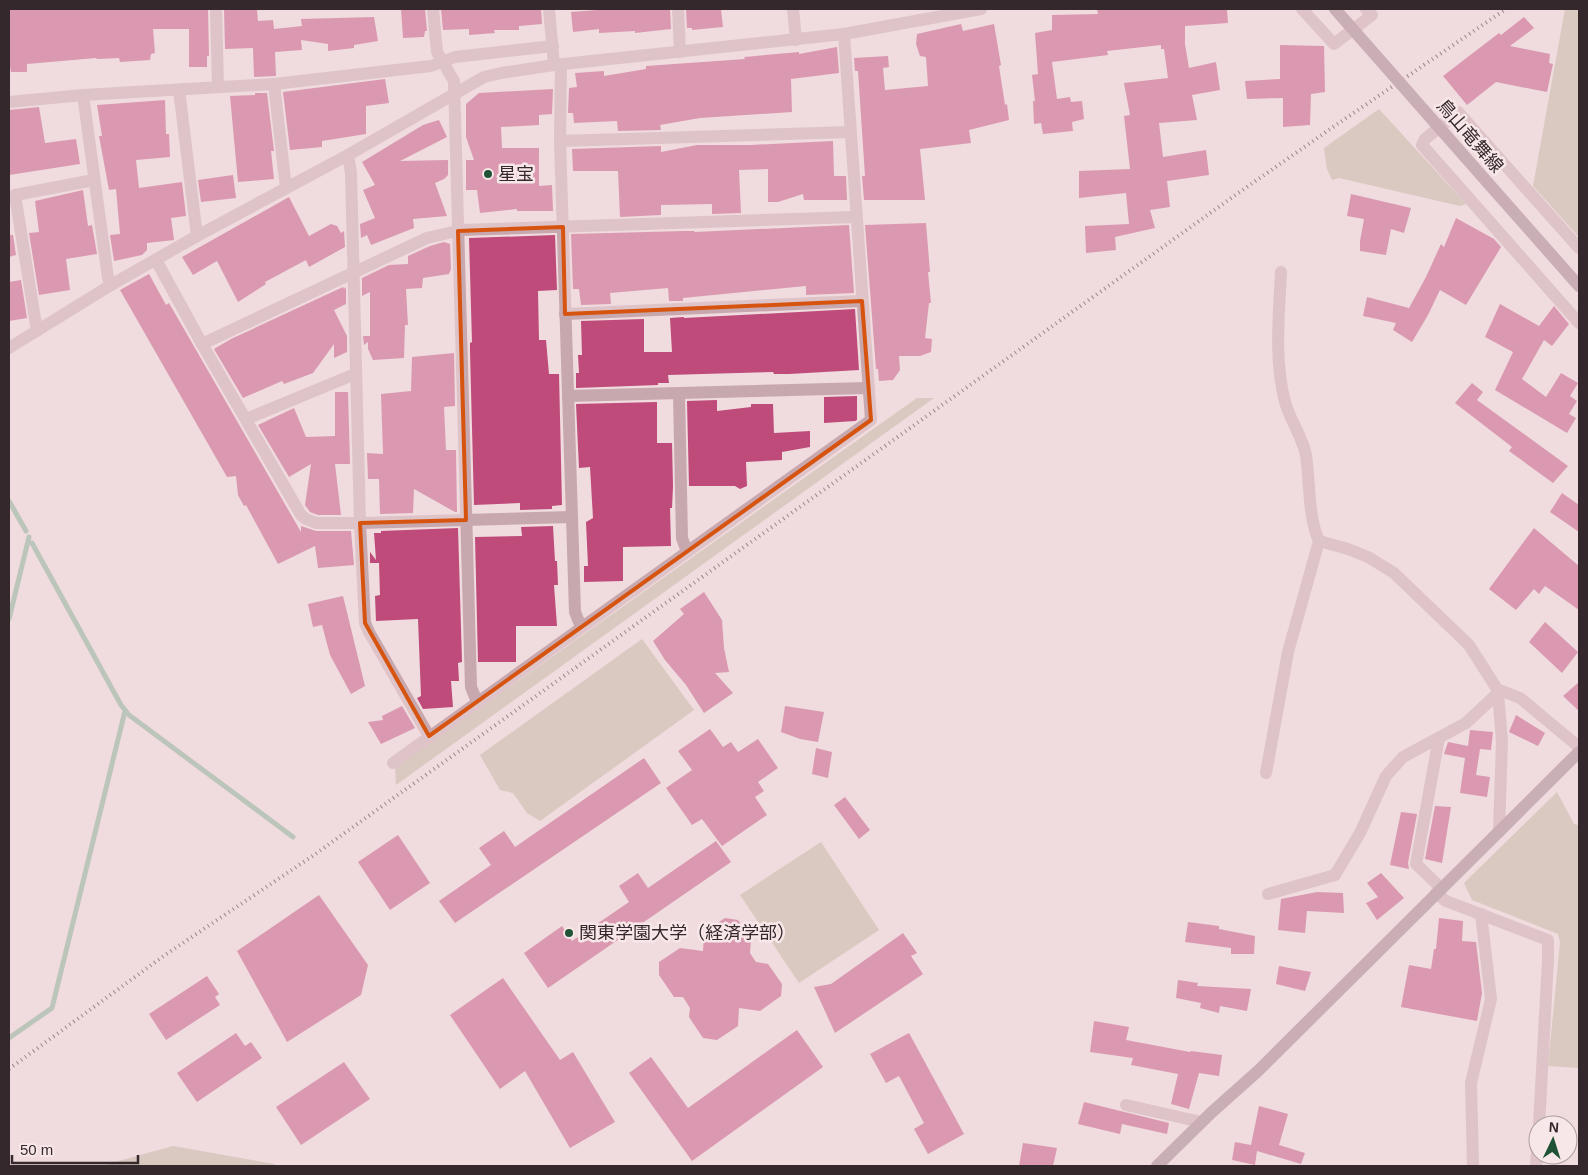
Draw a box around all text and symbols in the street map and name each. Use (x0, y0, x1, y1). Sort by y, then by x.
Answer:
street label: 鳥山竜舞線 (1433, 95, 1507, 177)
place label: 星宝 (498, 164, 534, 184)
marker: 星宝 (482, 168, 494, 180)
place label: 関東学園大学（経済学部） (579, 923, 795, 943)
marker: 関東学園大学（経済学部） (563, 927, 575, 939)
north arrow (1528, 1115, 1578, 1165)
text: N (1548, 1119, 1560, 1135)
scale bar (12, 1132, 139, 1164)
text: 50 m (20, 1141, 53, 1158)

